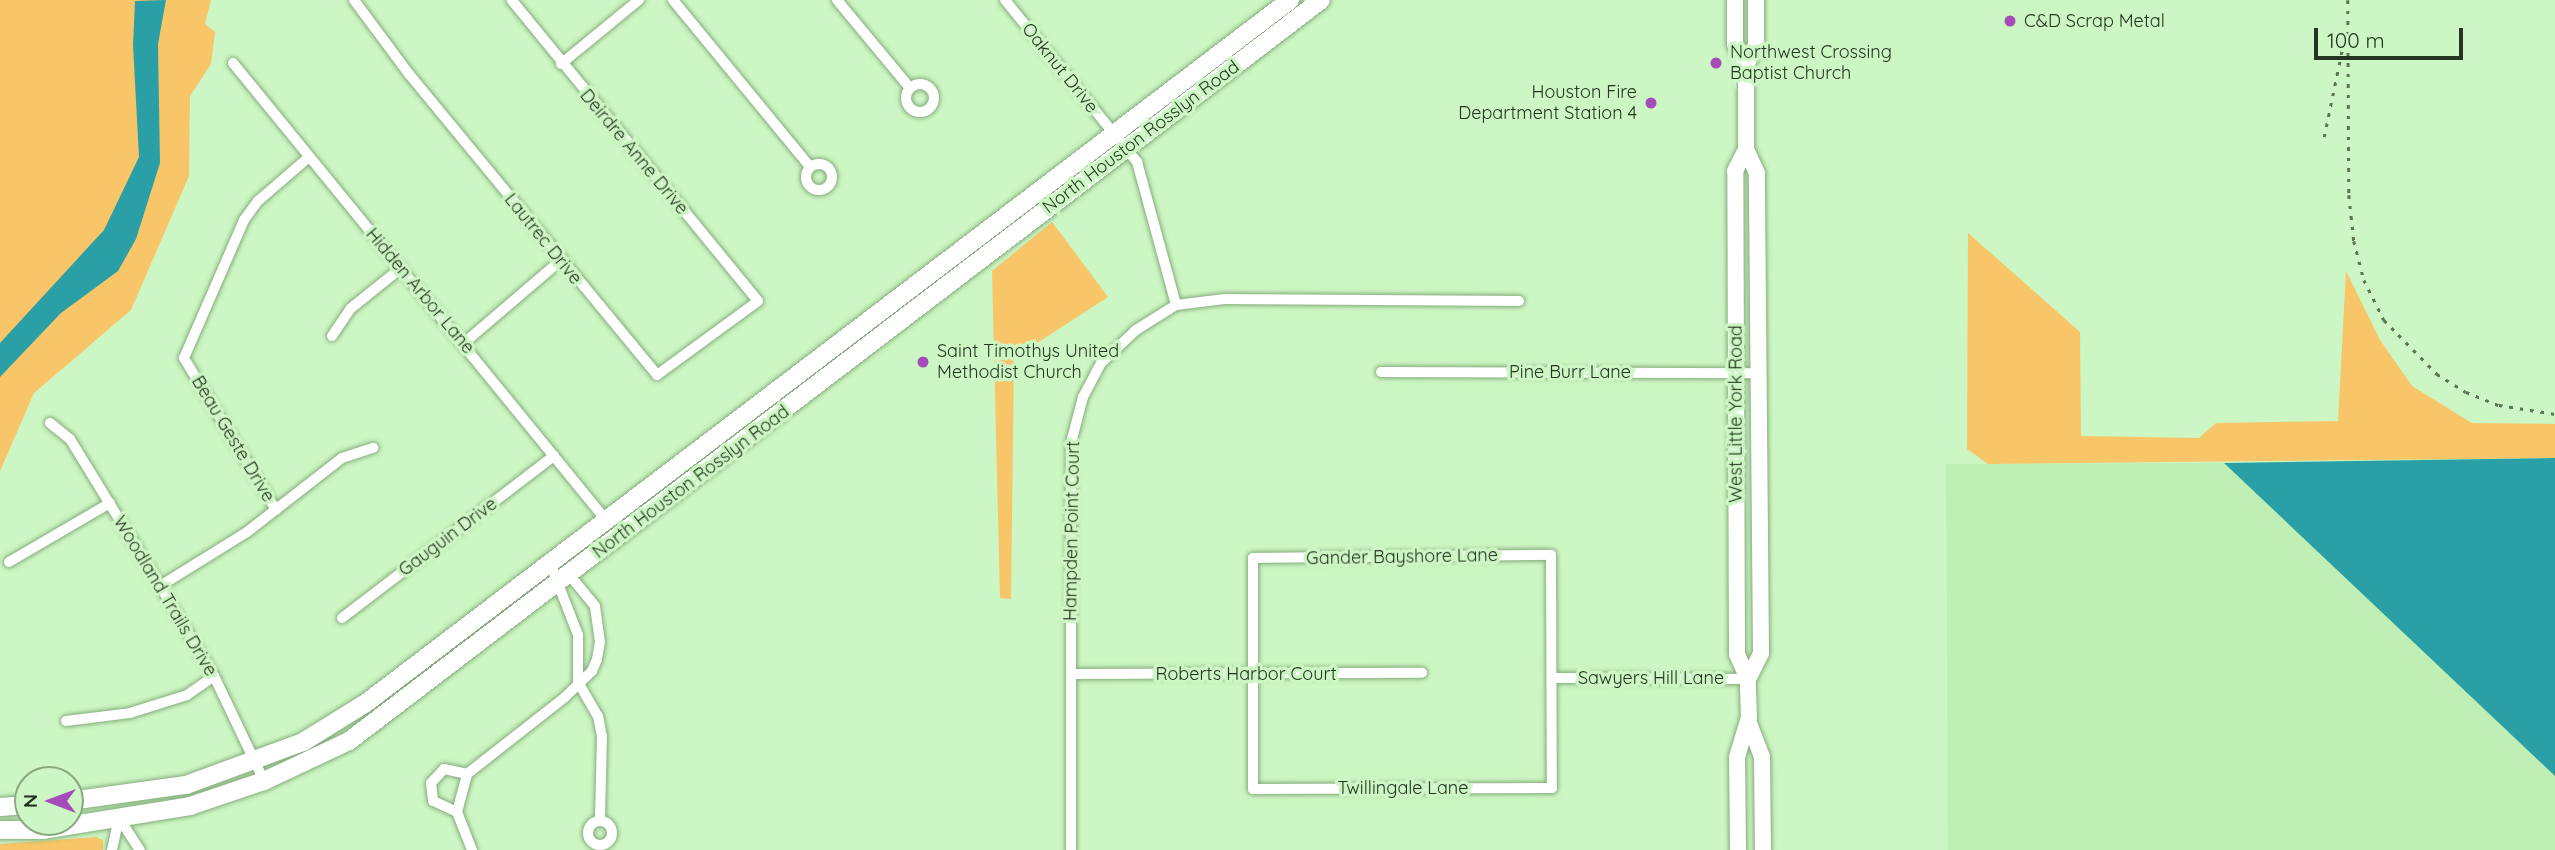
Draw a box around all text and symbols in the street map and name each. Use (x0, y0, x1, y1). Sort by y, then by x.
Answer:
place label: C&D Scrap Metal (2024, 10, 2165, 32)
marker: C&D Scrap Metal (2002, 13, 2018, 29)
scale bar (2317, 14, 2466, 58)
street label: Oaknut Drive (1017, 19, 1103, 117)
text: 100 m (2327, 27, 2385, 53)
place label: Northwest Crossing Baptist Church (1730, 42, 1892, 84)
marker: Northwest Crossing Baptist Church (1708, 55, 1724, 71)
street label: North Houston Rosslyn Road (1038, 56, 1244, 218)
place label: Houston Fire Department Station 4 (1458, 82, 1637, 124)
street label: Deirdre Anne Drive (575, 85, 693, 219)
marker: Houston Fire Department Station 4 (1643, 95, 1659, 111)
street label: Lautrec Drive (500, 189, 586, 289)
street label: Hidden Arbor Lane (361, 224, 479, 358)
street label: West Little York Road (1725, 325, 1747, 503)
place label: Saint Timothys United Methodist Church (937, 341, 1119, 384)
marker: Saint Timothys United Methodist Church (915, 354, 931, 370)
street label: Pine Burr Lane (1509, 361, 1631, 383)
street label: Beau Geste Drive (187, 372, 279, 506)
street label: North Houston Rosslyn Road (588, 401, 794, 563)
street label: Hampden Point Court (1060, 441, 1084, 621)
street label: Gauguin Drive (395, 493, 501, 581)
street label: Woodland Trails Drive (109, 512, 221, 680)
street label: Gander Bayshore Lane (1306, 545, 1498, 569)
street label: Roberts Harbor Court (1156, 663, 1336, 685)
street label: Sawyers Hill Lane (1578, 667, 1724, 689)
north arrow (14, 766, 84, 836)
street label: Twillingale Lane (1338, 777, 1468, 799)
text: N (18, 794, 42, 808)

